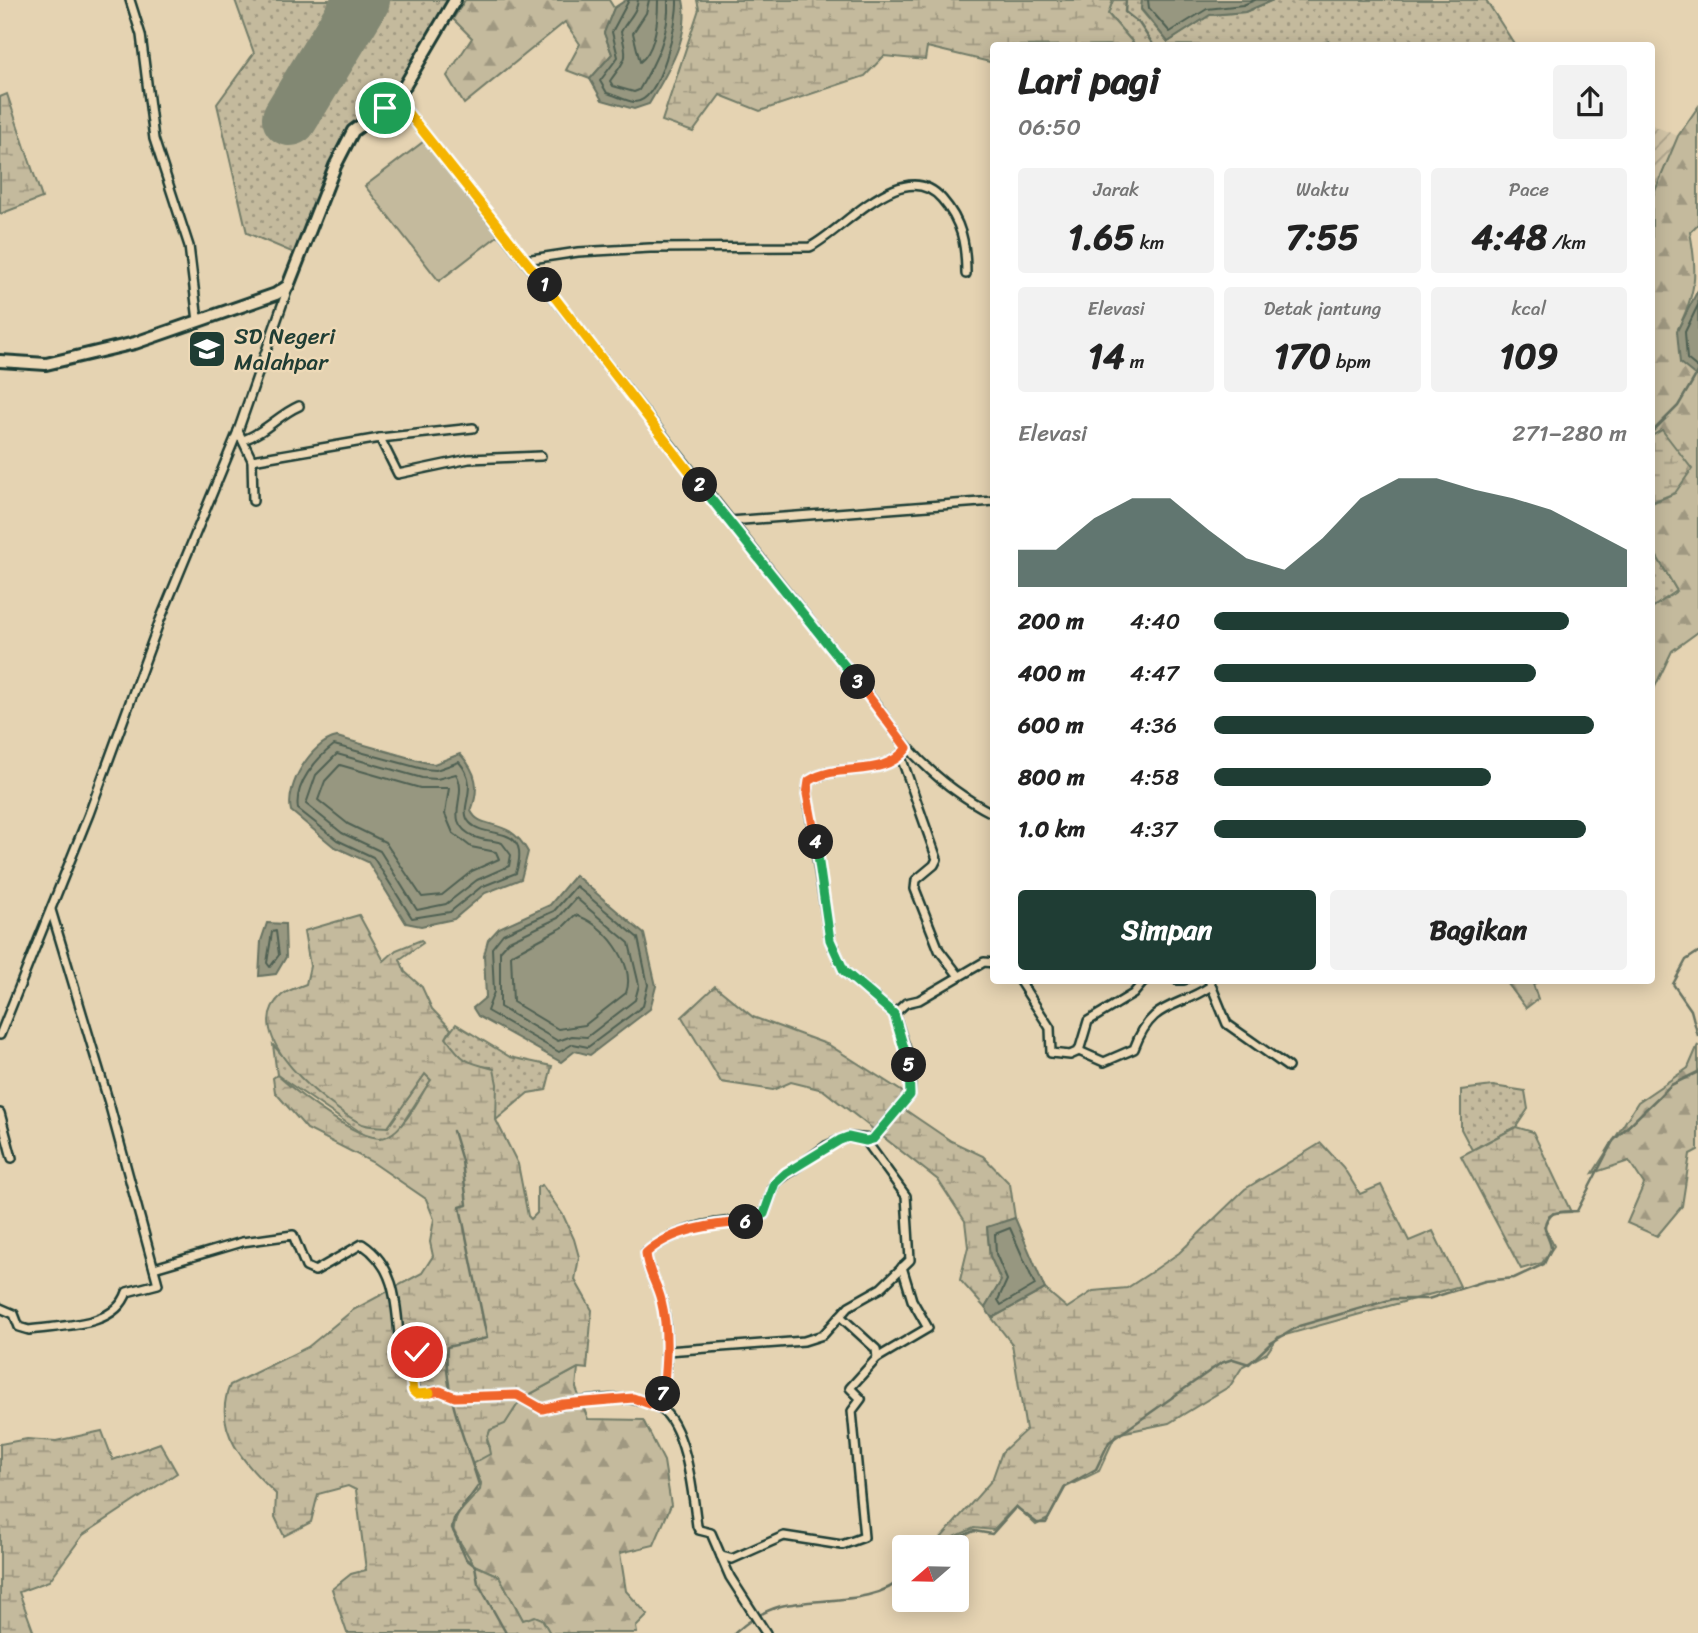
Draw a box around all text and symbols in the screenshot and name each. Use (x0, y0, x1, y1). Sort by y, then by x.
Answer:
text: Lari pagi (1018, 47, 1159, 114)
button: share (1553, 65, 1627, 139)
pin (355, 78, 415, 138)
icon: arrive (366, 89, 404, 127)
text: 06:50 (1018, 107, 1081, 148)
text: Jarak (1093, 173, 1139, 206)
text: Waktu (1296, 173, 1349, 206)
text: Pace (1509, 173, 1549, 206)
text: 1.65 (1068, 206, 1135, 268)
text: 7:55 (1286, 206, 1359, 268)
text: 4:48 (1472, 206, 1547, 268)
text: km (1135, 226, 1164, 259)
text: /km (1547, 226, 1586, 259)
pin: 1 (528, 268, 562, 302)
text: 1 (540, 268, 549, 301)
text: Elevasi (1088, 292, 1145, 325)
text: Detak jantung (1264, 292, 1381, 325)
text: kcal (1512, 292, 1546, 325)
place label: SD Negeri Malahpar (234, 316, 336, 383)
text: 14 (1088, 325, 1125, 387)
text: 170 (1274, 325, 1331, 387)
text: 109 (1500, 325, 1558, 387)
school or university icon: SD Negeri Malahpar (186, 328, 228, 370)
text: m (1125, 345, 1144, 378)
text: bpm (1331, 345, 1371, 378)
text: Elevasi (1018, 413, 1087, 454)
text: 271–280 m (1512, 413, 1627, 454)
pin: 2 (682, 468, 718, 503)
text: 2 (694, 468, 705, 501)
text: 200 m (1018, 601, 1084, 642)
text: 4:40 (1130, 601, 1180, 642)
text: 400 m (1018, 653, 1085, 694)
text: 4:47 (1130, 653, 1179, 694)
pin: 3 (840, 664, 876, 700)
text: 3 (852, 665, 863, 698)
text: 600 m (1018, 705, 1084, 746)
text: 4:36 (1130, 705, 1177, 746)
text: 800 m (1018, 757, 1085, 798)
text: 4:58 (1130, 757, 1179, 798)
text: 1.0 km (1018, 809, 1085, 850)
text: 4:37 (1130, 809, 1177, 850)
pin: 4 (798, 824, 834, 860)
text: 4 (810, 825, 821, 858)
button: Simpan (1018, 890, 1316, 970)
button: Bagikan (1330, 890, 1627, 970)
pin: 5 (892, 1048, 926, 1082)
text: 5 (903, 1048, 914, 1081)
pin: 6 (728, 1204, 764, 1240)
text: 6 (740, 1205, 751, 1238)
pin (387, 1322, 447, 1382)
icon: check (398, 1333, 436, 1371)
pin: 7 (646, 1376, 680, 1412)
text: 7 (657, 1377, 668, 1410)
north arrow (892, 1535, 970, 1612)
map controls (892, 1535, 969, 1612)

